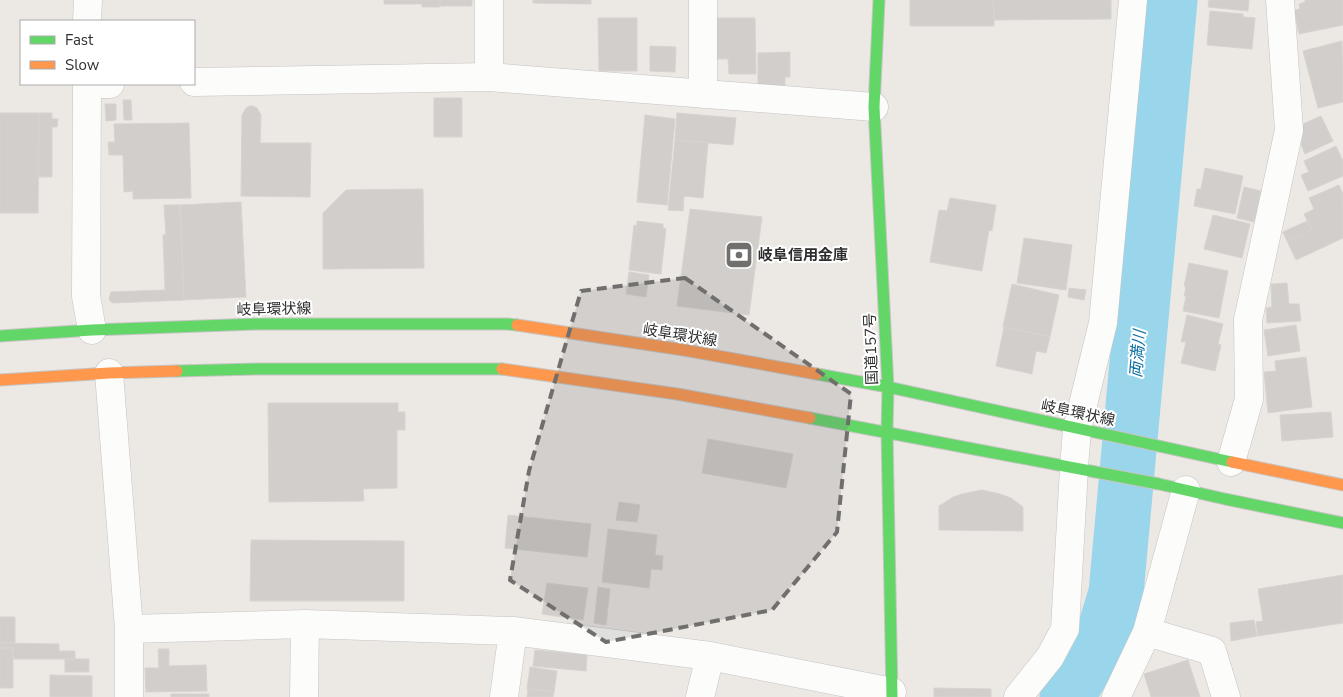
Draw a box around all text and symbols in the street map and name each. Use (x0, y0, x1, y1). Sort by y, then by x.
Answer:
legend (20, 20, 195, 85)
text: Fast (65, 30, 94, 50)
text: Slow (65, 55, 100, 75)
bank icon: 岐阜信用金庫 (724, 240, 754, 270)
place label: 岐阜信用金庫 (758, 245, 848, 265)
street label: 岐阜環状線 (236, 298, 312, 320)
street label: 国道157号 (860, 313, 882, 385)
street label: 岐阜環状線 (641, 319, 719, 351)
water label: 両満川 (1125, 327, 1151, 379)
street label: 岐阜環状線 (1039, 395, 1117, 431)

